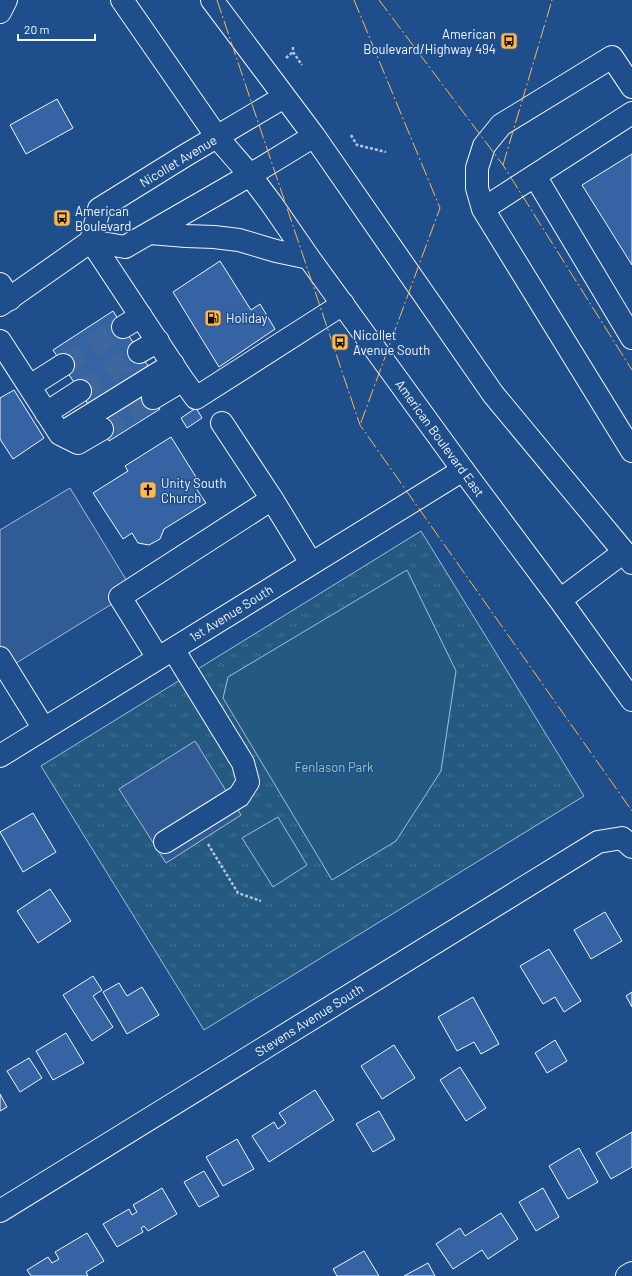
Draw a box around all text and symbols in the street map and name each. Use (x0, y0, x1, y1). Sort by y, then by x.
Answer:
scale bar (18, 16, 95, 42)
text: 20 m (24, 22, 50, 36)
place label: American Boulevard/Highway 494 (363, 26, 496, 57)
bus stop icon: American Boulevard/Highway 494 (499, 31, 519, 51)
street label: Nicollet Avenue (136, 132, 220, 190)
place label: American Boulevard (75, 203, 131, 234)
bus stop icon: American Boulevard (52, 208, 72, 228)
fuel station icon: Holiday (203, 308, 223, 328)
place label: Holiday (226, 310, 268, 326)
place label: Nicollet Avenue South (353, 327, 430, 358)
bus stop icon: Nicollet Avenue South (330, 332, 350, 352)
street label: American Boulevard East (392, 376, 488, 500)
place label: Unity South Church (161, 475, 226, 506)
church icon: Unity South Church (138, 480, 158, 500)
street label: 1st Avenue South (186, 581, 276, 645)
park label: Fenlason Park (295, 759, 374, 775)
street label: Stevens Avenue South (252, 980, 366, 1060)

